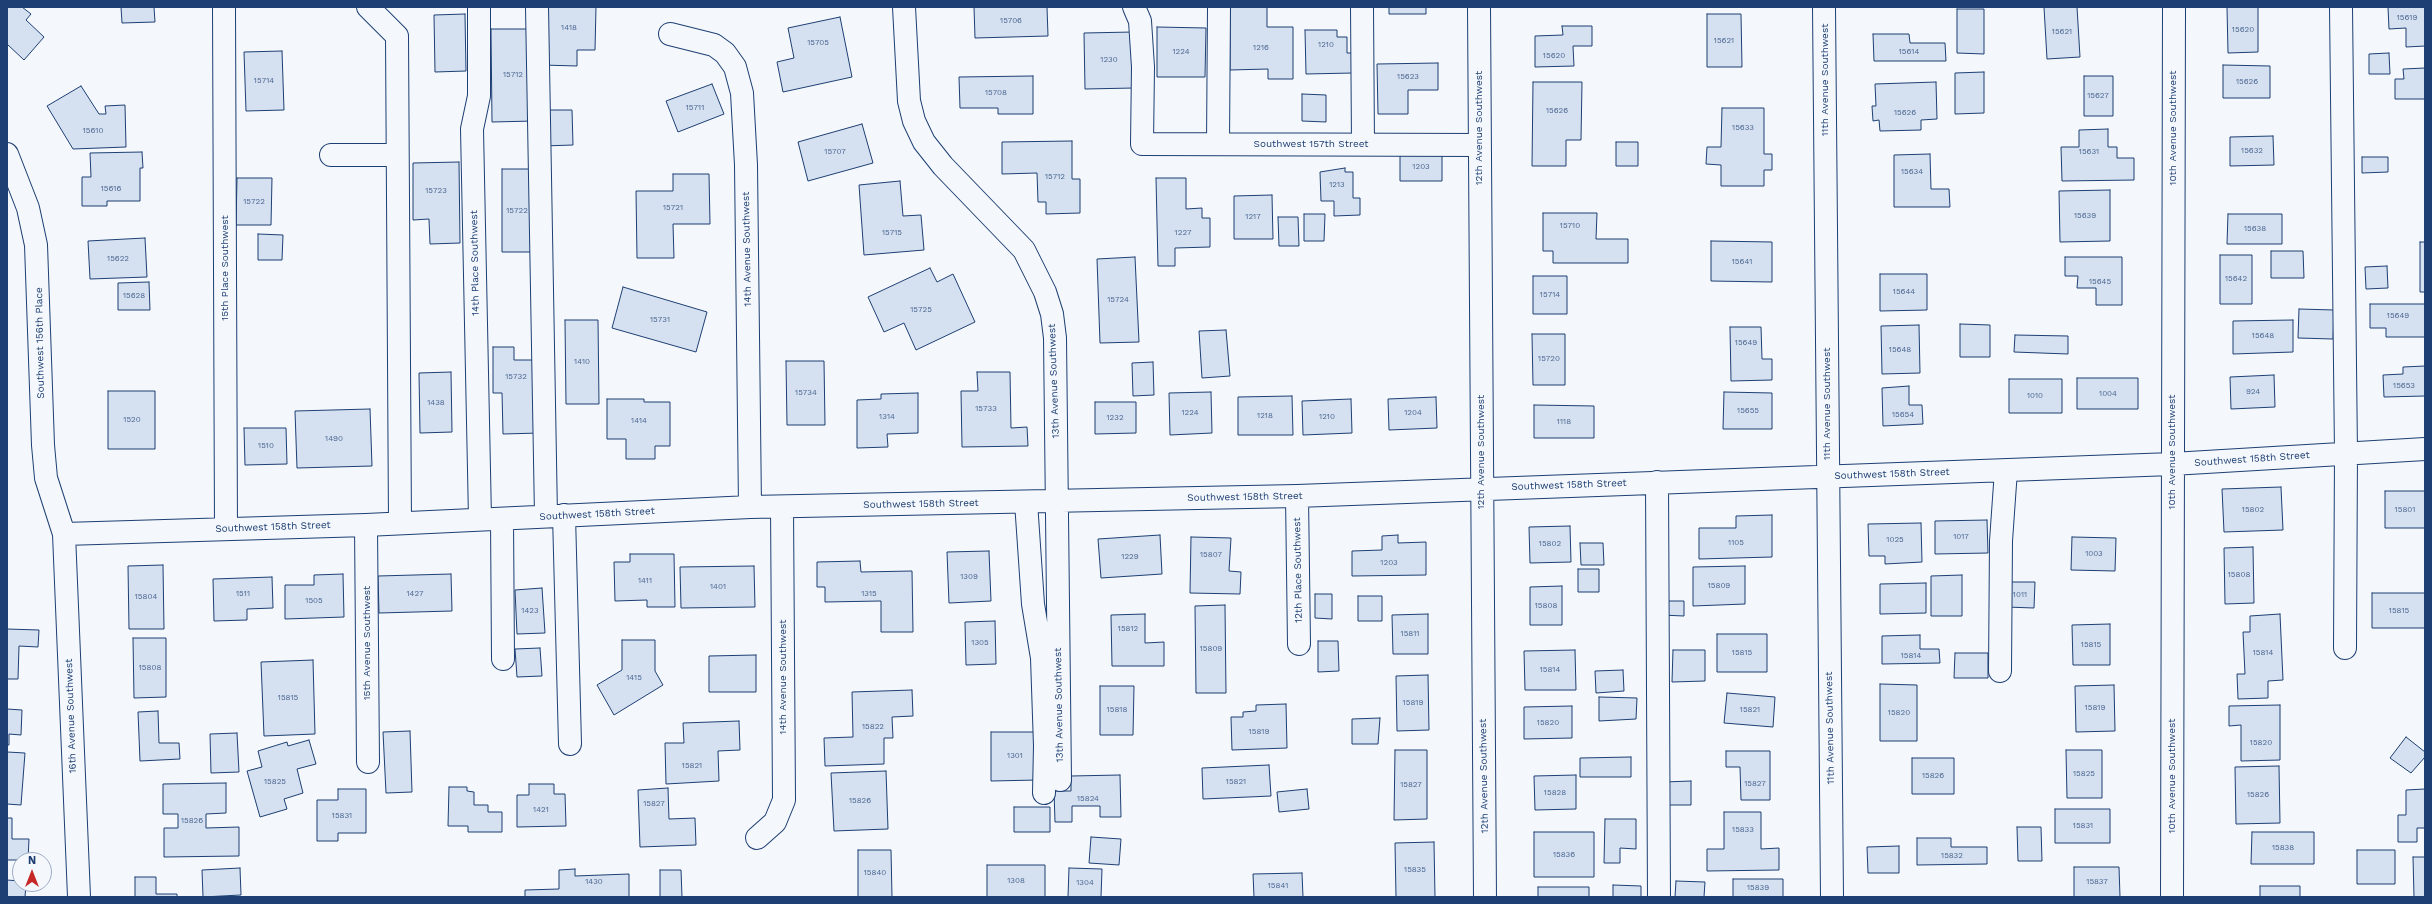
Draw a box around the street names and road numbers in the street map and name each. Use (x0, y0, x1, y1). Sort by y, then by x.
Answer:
street label: 11th Avenue Southwest (1819, 24, 1831, 136)
street label: 12th Avenue Southwest (1473, 71, 1485, 185)
street label: 10th Avenue Southwest (2167, 71, 2179, 185)
street label: Southwest 157th Street (1254, 138, 1368, 150)
street label: 14th Avenue Southwest (740, 191, 754, 307)
street label: 14th Place Southwest (468, 210, 482, 316)
street label: 15th Place Southwest (219, 215, 231, 321)
street label: Southwest 156th Place (33, 287, 47, 399)
street label: 13th Avenue Southwest (1046, 324, 1062, 438)
street label: 11th Avenue Southwest (1821, 348, 1833, 460)
street label: 12th Avenue Southwest (1475, 395, 1487, 509)
street label: 10th Avenue Southwest (2166, 395, 2178, 509)
street label: Southwest 158th Street (2194, 449, 2310, 469)
street label: Southwest 158th Street (1834, 466, 1950, 482)
street label: Southwest 158th Street (1511, 477, 1627, 493)
street label: Southwest 158th Street (1187, 490, 1303, 504)
street label: Southwest 158th Street (863, 497, 979, 511)
street label: Southwest 158th Street (539, 505, 655, 523)
street label: 12th Place Southwest (1291, 517, 1305, 623)
street label: Southwest 158th Street (215, 519, 331, 535)
street label: 15th Avenue Southwest (361, 586, 373, 700)
street label: 14th Avenue Southwest (777, 620, 789, 734)
street label: 13th Avenue Southwest (1052, 648, 1066, 762)
street label: 16th Avenue Southwest (63, 658, 79, 774)
street label: 11th Avenue Southwest (1823, 672, 1837, 784)
street label: 12th Avenue Southwest (1477, 719, 1491, 833)
street label: 10th Avenue Southwest (2166, 719, 2178, 833)

